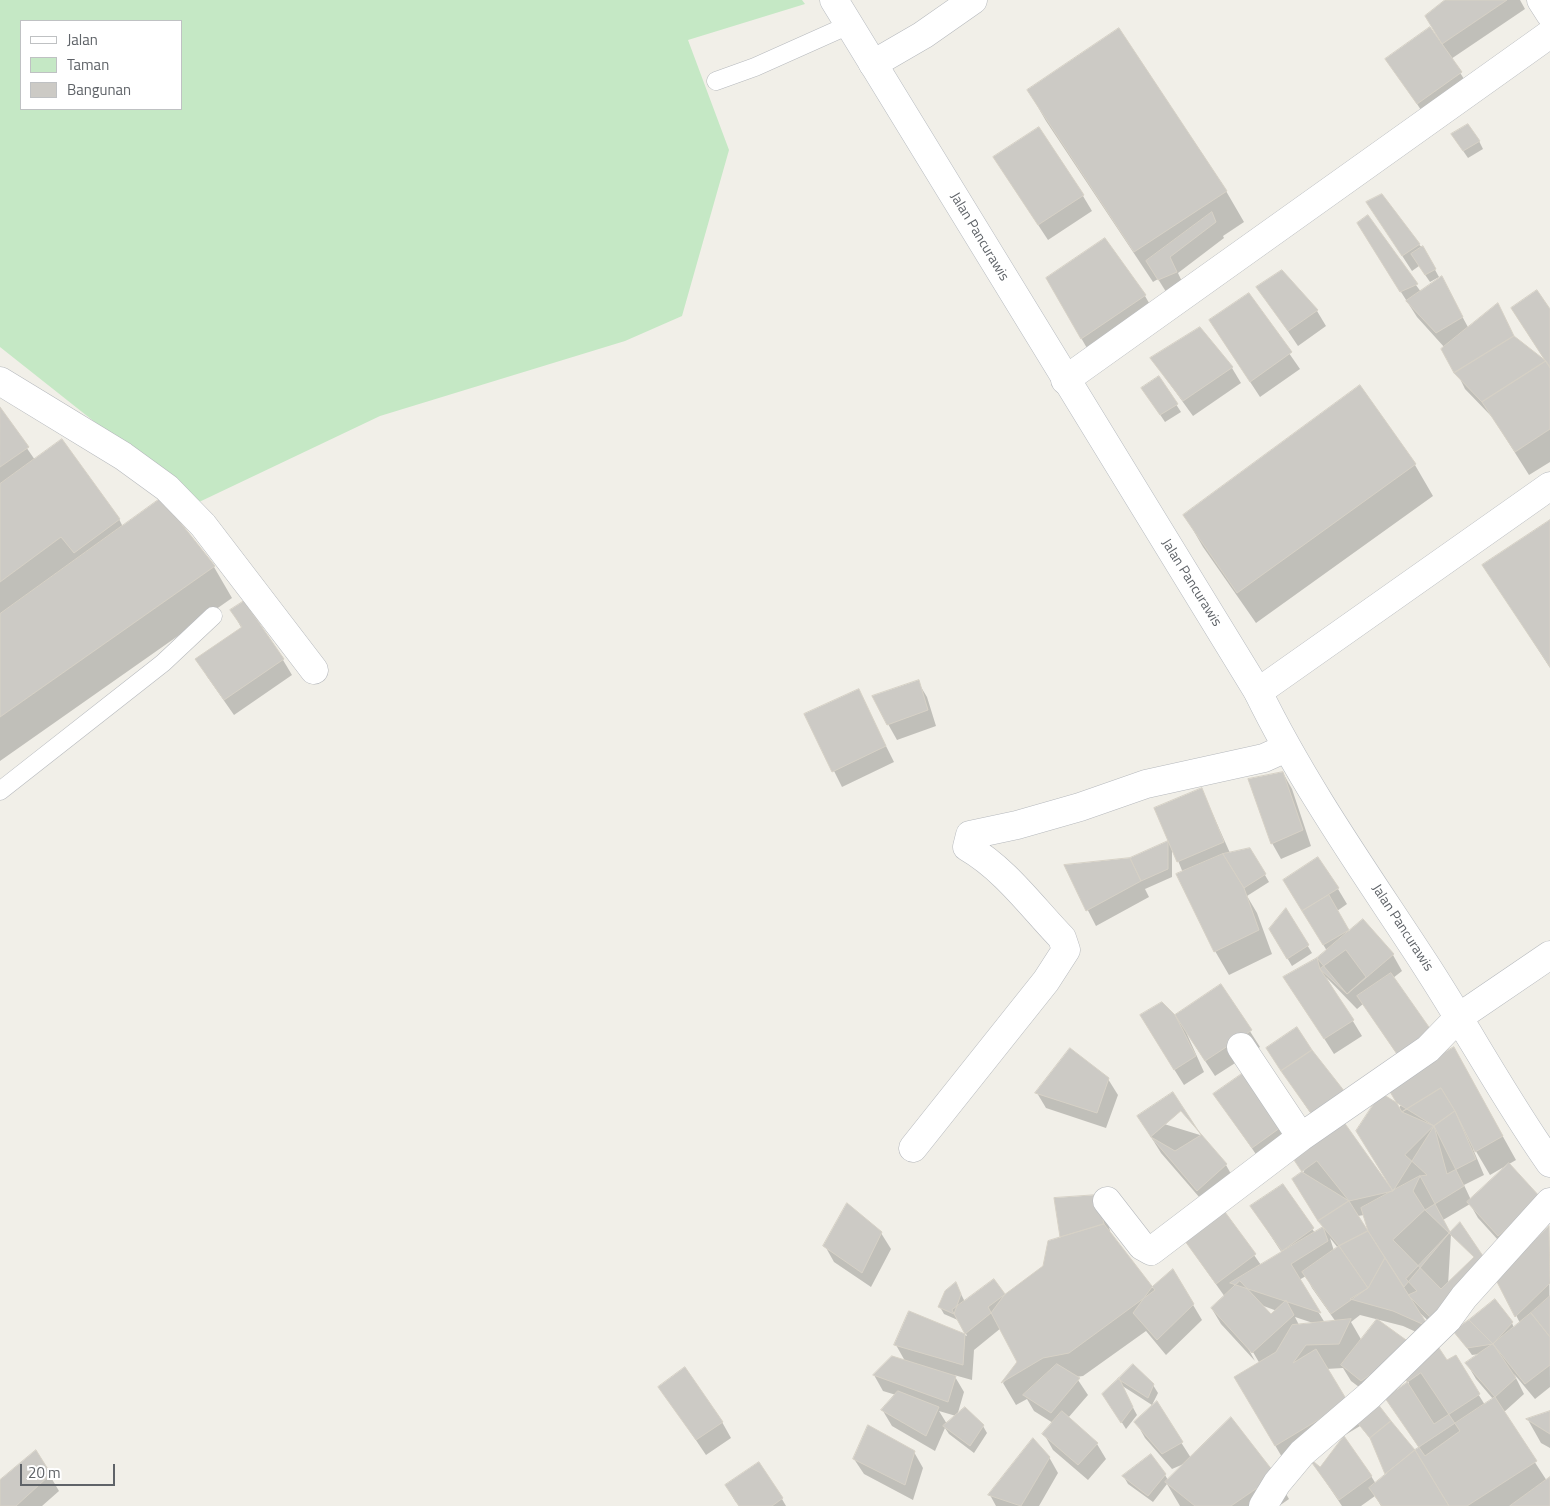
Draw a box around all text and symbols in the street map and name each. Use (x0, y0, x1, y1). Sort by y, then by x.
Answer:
legend (20, 20, 182, 110)
text: Jalan (67, 28, 98, 51)
text: Taman (67, 53, 109, 76)
text: Bangunan (67, 78, 131, 101)
street label: Jalan Pancurawis (946, 190, 1012, 284)
street label: Jalan Pancurawis (1157, 536, 1225, 630)
street label: Jalan Pancurawis (1368, 881, 1436, 975)
scale bar (22, 1454, 118, 1486)
text: 20 m (28, 1461, 61, 1484)

